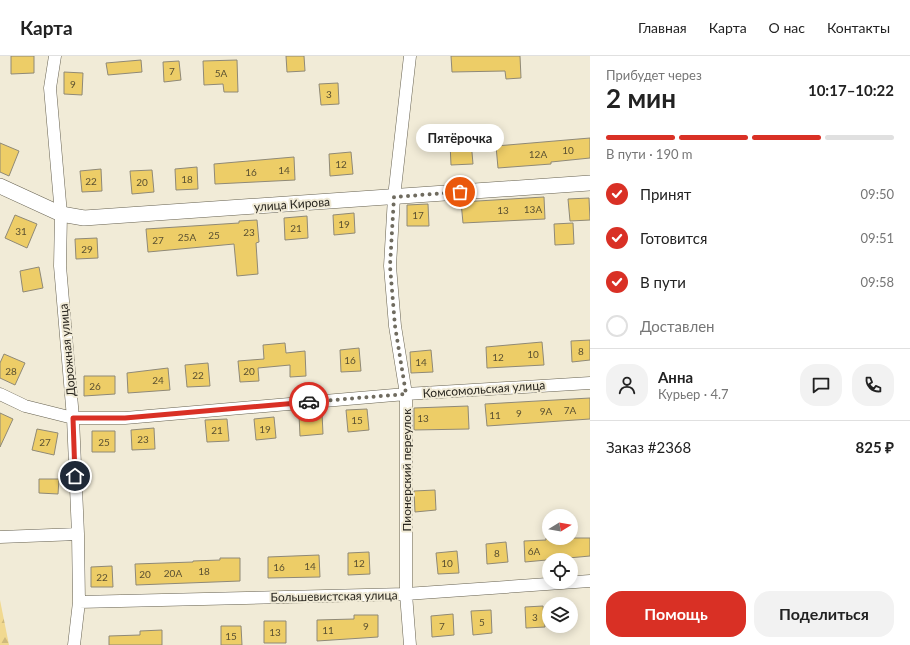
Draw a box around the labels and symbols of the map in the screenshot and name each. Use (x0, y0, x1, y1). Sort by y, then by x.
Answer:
house number: 7 (169, 65, 175, 77)
house number: 5А (215, 67, 228, 79)
house number: 9 (70, 78, 76, 90)
house number: 3 (326, 88, 332, 100)
callout: Пятёрочка (416, 124, 504, 152)
house number: 10 (562, 144, 574, 156)
house number: 12А (529, 148, 547, 160)
house number: 12 (335, 158, 347, 170)
house number: 14 (278, 164, 290, 176)
house number: 16 (245, 166, 257, 178)
house number: 18 (181, 173, 193, 185)
house number: 22 (85, 175, 97, 187)
pin (443, 175, 477, 209)
house number: 20 (136, 176, 148, 188)
street label: улица Кирова (253, 194, 331, 214)
house number: 13А (524, 203, 542, 215)
house number: 13 (497, 204, 509, 216)
house number: 17 (412, 209, 424, 221)
house number: 19 (338, 218, 350, 230)
house number: 21 (290, 222, 302, 234)
house number: 31 (15, 225, 27, 237)
house number: 23 (243, 226, 255, 238)
house number: 25 (208, 229, 220, 241)
house number: 25А (178, 231, 196, 243)
house number: 27 (152, 234, 164, 246)
house number: 29 (81, 243, 93, 255)
street label: Дорожная улица (55, 303, 79, 397)
house number: 8 (578, 345, 584, 357)
house number: 10 (527, 348, 539, 360)
house number: 12 (492, 351, 504, 363)
house number: 16 (344, 354, 356, 366)
house number: 14 (415, 356, 427, 368)
house number: 28 (5, 365, 17, 377)
house number: 20 (243, 365, 255, 377)
house number: 22 (192, 369, 204, 381)
house number: 24 (152, 374, 164, 386)
street label: Комсомольская улица (422, 377, 546, 401)
house number: 26 (89, 380, 101, 392)
courier (289, 382, 329, 422)
house number: 7А (564, 404, 577, 416)
house number: 9А (540, 405, 553, 417)
house number: 9 (516, 407, 522, 419)
street label: Пионерский переулок (399, 408, 414, 531)
house number: 11 (489, 409, 501, 421)
house number: 13 (417, 412, 429, 424)
house number: 15 (351, 414, 363, 426)
house number: 19 (259, 423, 271, 435)
house number: 21 (211, 424, 223, 436)
house number: 23 (137, 433, 149, 445)
house number: 27 (39, 436, 51, 448)
house number: 25 (98, 436, 110, 448)
pin (58, 459, 92, 493)
north arrow (542, 509, 578, 545)
house number: 6А (528, 545, 541, 557)
house number: 8 (494, 547, 500, 559)
house number: 12 (353, 557, 365, 569)
house number: 10 (441, 557, 453, 569)
house number: 14 (304, 560, 316, 572)
house number: 16 (273, 561, 285, 573)
house number: 18 (198, 565, 210, 577)
house number: 20А (164, 567, 182, 579)
house number: 20 (139, 568, 151, 580)
house number: 22 (96, 571, 108, 583)
street label: Большевистская улица (270, 587, 398, 605)
house number: 3 (532, 611, 538, 623)
house number: 5 (479, 616, 485, 628)
house number: 9 (363, 620, 369, 632)
house number: 7 (439, 620, 445, 632)
house number: 11 (322, 624, 334, 636)
house number: 13 (269, 626, 281, 638)
house number: 15 (225, 630, 237, 642)

